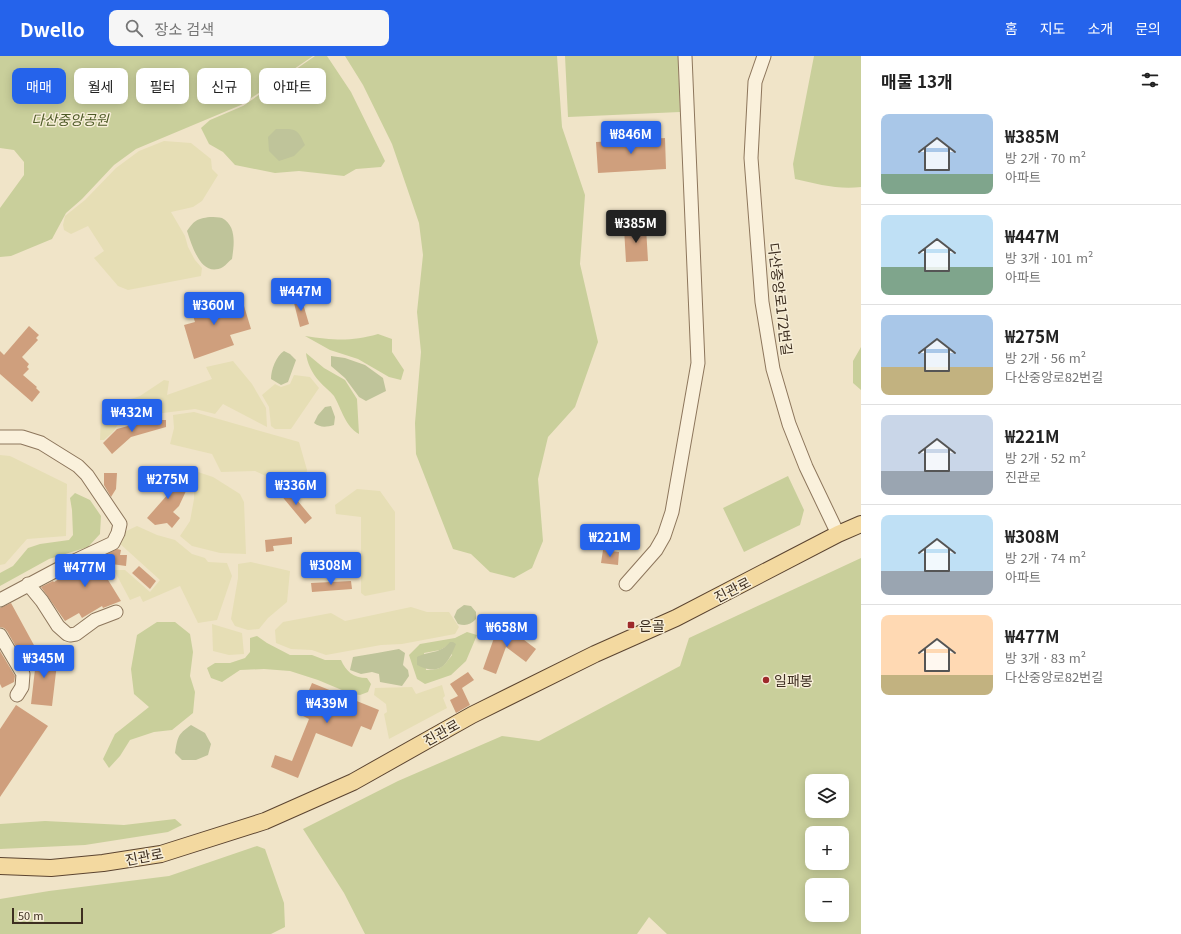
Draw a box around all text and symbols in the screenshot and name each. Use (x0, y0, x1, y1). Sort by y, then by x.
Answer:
search box (109, 10, 389, 46)
text: Dwello (20, 15, 85, 42)
icon: search (123, 17, 145, 39)
text: 장소 검색 (155, 18, 214, 39)
text: 홈 (1005, 18, 1018, 38)
text: 지도 (1040, 18, 1065, 38)
text: 소개 (1087, 18, 1113, 38)
text: 문의 (1135, 18, 1161, 38)
chip: 매매 (12, 68, 66, 104)
chip: 월세 (74, 68, 128, 104)
chip: 필터 (136, 68, 189, 104)
chip: 신규 (197, 68, 251, 104)
chip: 아파트 (259, 68, 326, 104)
text: 매물 13개 (881, 68, 953, 93)
icon: filters (1139, 69, 1161, 91)
park label: 다산중앙공원 (31, 109, 110, 129)
pin: ₩846M (603, 121, 659, 155)
text: ₩385M (1005, 123, 1060, 148)
text: ₩846M (610, 124, 652, 143)
icon: home (913, 130, 961, 178)
text: 방 2개 · 70 m² (1005, 148, 1086, 167)
text: 아파트 (1005, 167, 1041, 186)
pin: ₩385M (608, 210, 664, 244)
text: ₩385M (615, 213, 657, 232)
text: ₩447M (1005, 223, 1060, 248)
icon: home (913, 231, 961, 279)
street label: 다산중앙로172번길 (764, 241, 798, 357)
text: 방 3개 · 101 m² (1005, 248, 1093, 267)
text: 아파트 (1005, 267, 1041, 286)
pin: ₩447M (273, 278, 329, 312)
text: ₩447M (280, 281, 322, 300)
pin: ₩360M (186, 292, 242, 326)
text: ₩360M (193, 295, 235, 314)
text: ₩275M (1005, 323, 1060, 348)
icon: home (913, 331, 961, 379)
text: 방 2개 · 56 m² (1005, 348, 1086, 367)
text: 다산중앙로82번길 (1005, 367, 1103, 386)
pin: ₩432M (104, 399, 160, 433)
text: ₩432M (111, 402, 153, 421)
text: ₩221M (1005, 423, 1060, 448)
icon: home (913, 431, 961, 479)
text: 방 2개 · 52 m² (1005, 448, 1086, 467)
pin: ₩275M (140, 466, 196, 500)
text: 진관로 (1005, 467, 1041, 486)
text: ₩275M (147, 469, 189, 488)
pin: ₩336M (268, 472, 324, 506)
text: ₩336M (275, 475, 317, 494)
text: ₩308M (1005, 523, 1060, 548)
pin: ₩221M (582, 524, 638, 558)
text: ₩221M (589, 527, 631, 546)
icon: home (913, 531, 961, 579)
text: 방 2개 · 74 m² (1005, 548, 1086, 567)
pin: ₩308M (303, 552, 359, 586)
pin: ₩477M (57, 554, 113, 588)
text: ₩308M (310, 555, 352, 574)
text: ₩477M (64, 557, 106, 576)
text: 아파트 (1005, 567, 1041, 586)
street label: 진관로 (710, 571, 754, 607)
pin: ₩658M (479, 614, 535, 648)
place label: 은골 (639, 615, 665, 635)
text: ₩658M (486, 617, 528, 636)
marker: 은골 (626, 620, 636, 630)
text: ₩477M (1005, 623, 1060, 648)
icon: home (913, 631, 961, 679)
pin: ₩345M (16, 645, 72, 679)
text: ₩345M (23, 648, 65, 667)
text: 방 3개 · 83 m² (1005, 648, 1086, 667)
text: 다산중앙로82번길 (1005, 667, 1103, 686)
place label: 일패봉 (774, 670, 813, 690)
marker: 일패봉 (761, 675, 771, 685)
pin: ₩439M (299, 690, 355, 724)
text: ₩439M (306, 693, 348, 712)
street label: 진관로 (419, 714, 463, 750)
map controls (805, 774, 849, 922)
button: layers (805, 774, 849, 818)
button: + (805, 826, 849, 870)
street label: 진관로 (123, 842, 165, 870)
button: − (805, 878, 849, 922)
scale bar (12, 906, 83, 925)
text: 50 m (18, 907, 43, 923)

